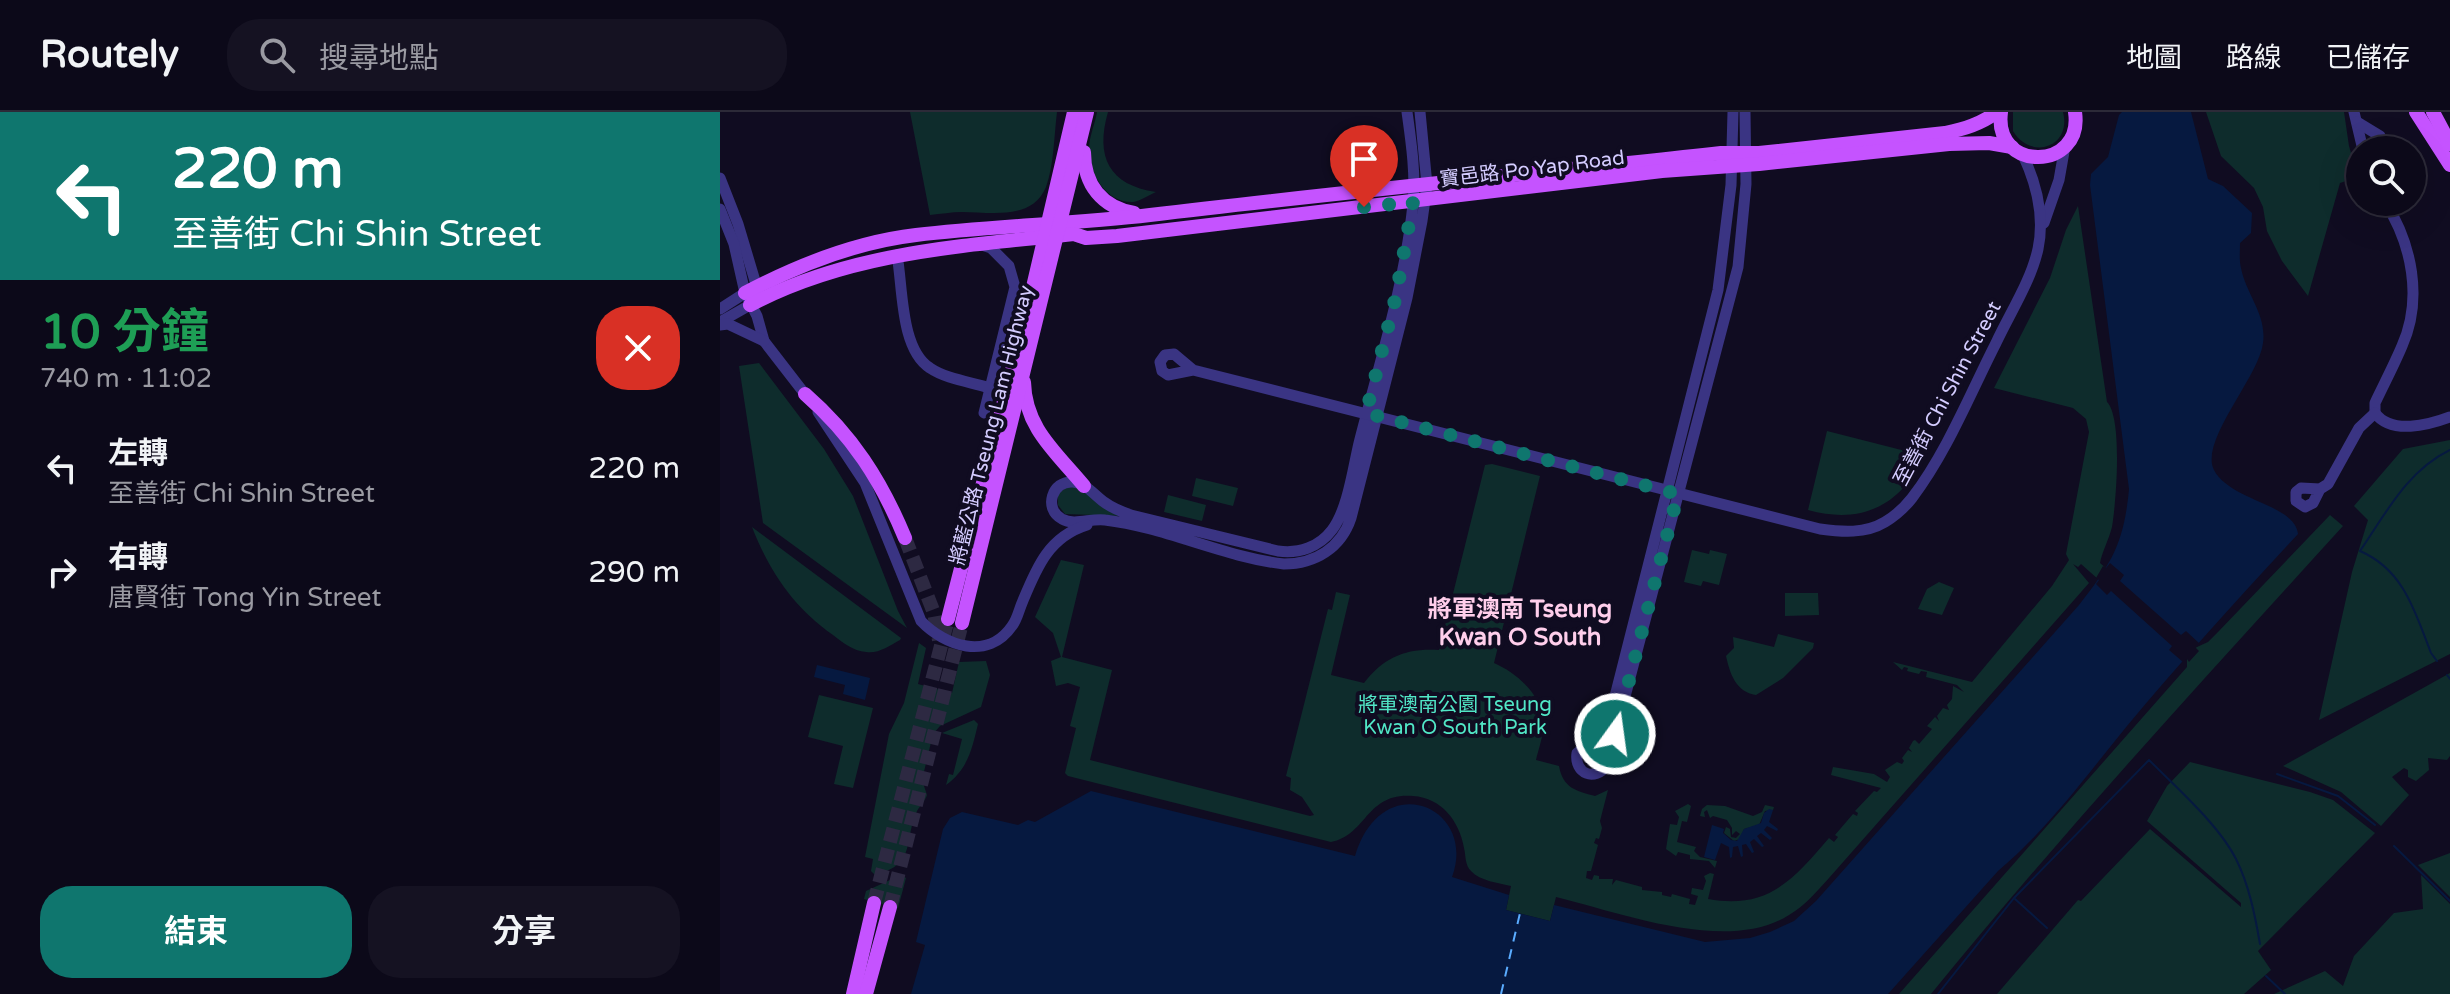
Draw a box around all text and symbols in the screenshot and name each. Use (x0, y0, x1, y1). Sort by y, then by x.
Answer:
search box (227, 19, 787, 91)
text: Routely (40, 32, 179, 78)
icon: search (255, 33, 299, 77)
text: 搜尋地點 (319, 40, 439, 77)
text: 地圖 (2126, 41, 2182, 75)
text: 路線 (2226, 41, 2282, 75)
text: 已儲存 (2326, 41, 2410, 75)
pin (1330, 125, 1398, 207)
text: 220 m (172, 136, 343, 203)
map controls (2346, 136, 2426, 216)
button: search (2346, 136, 2426, 216)
icon: arrive (1342, 137, 1386, 181)
icon: left (40, 144, 144, 248)
street label: 寶邑路 Po Yap Road (1438, 146, 1626, 192)
text: 至善街 Chi Shin Street (172, 213, 542, 256)
street label: 將藍公路 Tseung Lam Highway (946, 283, 1038, 568)
street label: 至善街 Chi Shin Street (1889, 297, 2007, 490)
text: 10 分鐘 (40, 304, 209, 362)
button: close (596, 306, 680, 390)
text: 740 m · 11:02 (40, 363, 212, 394)
text: 左轉 (108, 435, 168, 472)
icon: left (40, 446, 84, 490)
text: 220 m (588, 450, 680, 487)
text: 至善街 Chi Shin Street (108, 478, 375, 509)
text: 右轉 (108, 539, 168, 576)
icon: right (40, 550, 84, 594)
text: 290 m (588, 554, 680, 591)
text: 唐賢街 Tong Yin Street (108, 582, 382, 613)
district label: 將軍澳南 Tseung Kwan O South (1428, 595, 1612, 652)
position arrow (1573, 692, 1657, 776)
park label: 將軍澳南公園 Tseung Kwan O South Park (1358, 693, 1552, 740)
button: 結束 (40, 886, 352, 978)
button: 分享 (368, 886, 680, 978)

